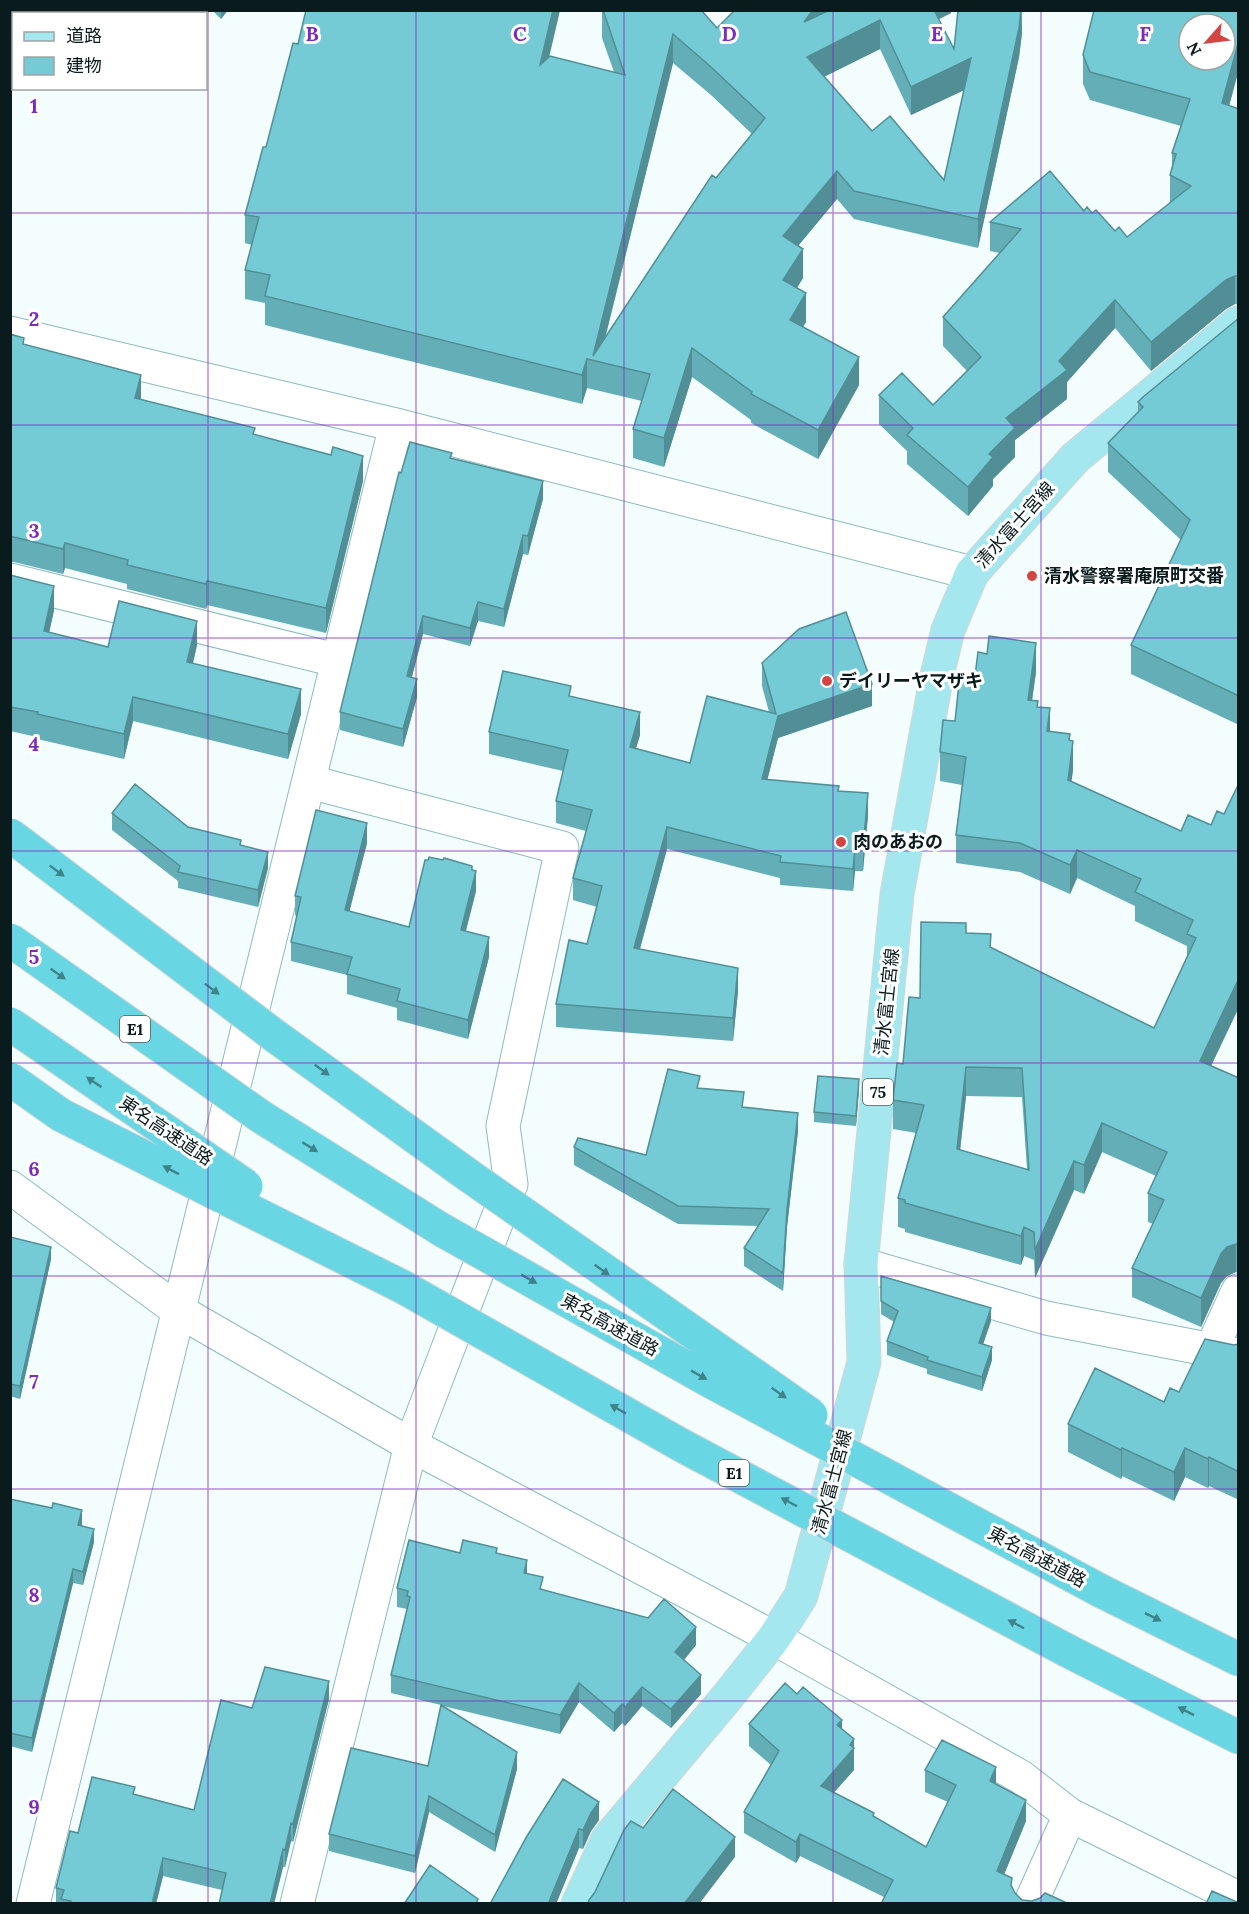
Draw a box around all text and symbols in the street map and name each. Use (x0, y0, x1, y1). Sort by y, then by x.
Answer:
legend (12, 12, 207, 90)
north arrow (1177, 12, 1237, 72)
text: B (305, 21, 319, 46)
text: C (513, 21, 527, 46)
text: D (721, 21, 737, 46)
text: E (931, 21, 943, 46)
text: F (1139, 21, 1151, 46)
text: 道路 (66, 24, 102, 47)
text: N (1182, 39, 1205, 59)
text: 建物 (66, 54, 102, 77)
text: 1 (30, 93, 38, 118)
text: 2 (29, 306, 39, 331)
street label: 清水富士宮線 (970, 477, 1059, 572)
text: 3 (28, 518, 40, 543)
place label: 清水警察署庵原町交番 (1044, 564, 1224, 587)
marker: 清水警察署庵原町交番 (1025, 569, 1039, 583)
place label: デイリーヤマザキ (839, 669, 983, 692)
marker: デイリーヤマザキ (820, 674, 834, 688)
text: 4 (29, 731, 40, 756)
place label: 肉のあおの (853, 830, 943, 853)
marker: 肉のあおの (834, 835, 848, 849)
one-way arrow (49, 864, 65, 877)
text: 5 (29, 944, 40, 969)
street label: 清水富士宮線 (869, 947, 904, 1057)
one-way arrow (50, 968, 66, 979)
one-way arrow (205, 982, 220, 994)
road number: E1 (120, 1016, 150, 1042)
one-way arrow (314, 1064, 330, 1076)
one-way arrow (86, 1076, 102, 1088)
road number: 75 (863, 1079, 893, 1105)
street label: 東名高速道路 (115, 1091, 217, 1170)
one-way arrow (302, 1142, 318, 1153)
text: 6 (28, 1156, 40, 1181)
one-way arrow (162, 1166, 180, 1176)
one-way arrow (593, 1264, 609, 1276)
one-way arrow (521, 1274, 537, 1285)
street label: 東名高速道路 (557, 1288, 663, 1361)
text: 7 (29, 1369, 39, 1394)
one-way arrow (691, 1370, 708, 1380)
one-way arrow (771, 1387, 787, 1398)
one-way arrow (609, 1404, 626, 1414)
street label: 清水富士宮線 (806, 1427, 857, 1537)
road number: E1 (719, 1460, 749, 1486)
one-way arrow (780, 1497, 797, 1507)
street label: 東名高速道路 (984, 1521, 1090, 1592)
text: 8 (28, 1582, 40, 1607)
one-way arrow (1145, 1612, 1162, 1622)
one-way arrow (1008, 1619, 1025, 1629)
one-way arrow (1178, 1706, 1195, 1715)
text: 9 (28, 1794, 40, 1819)

